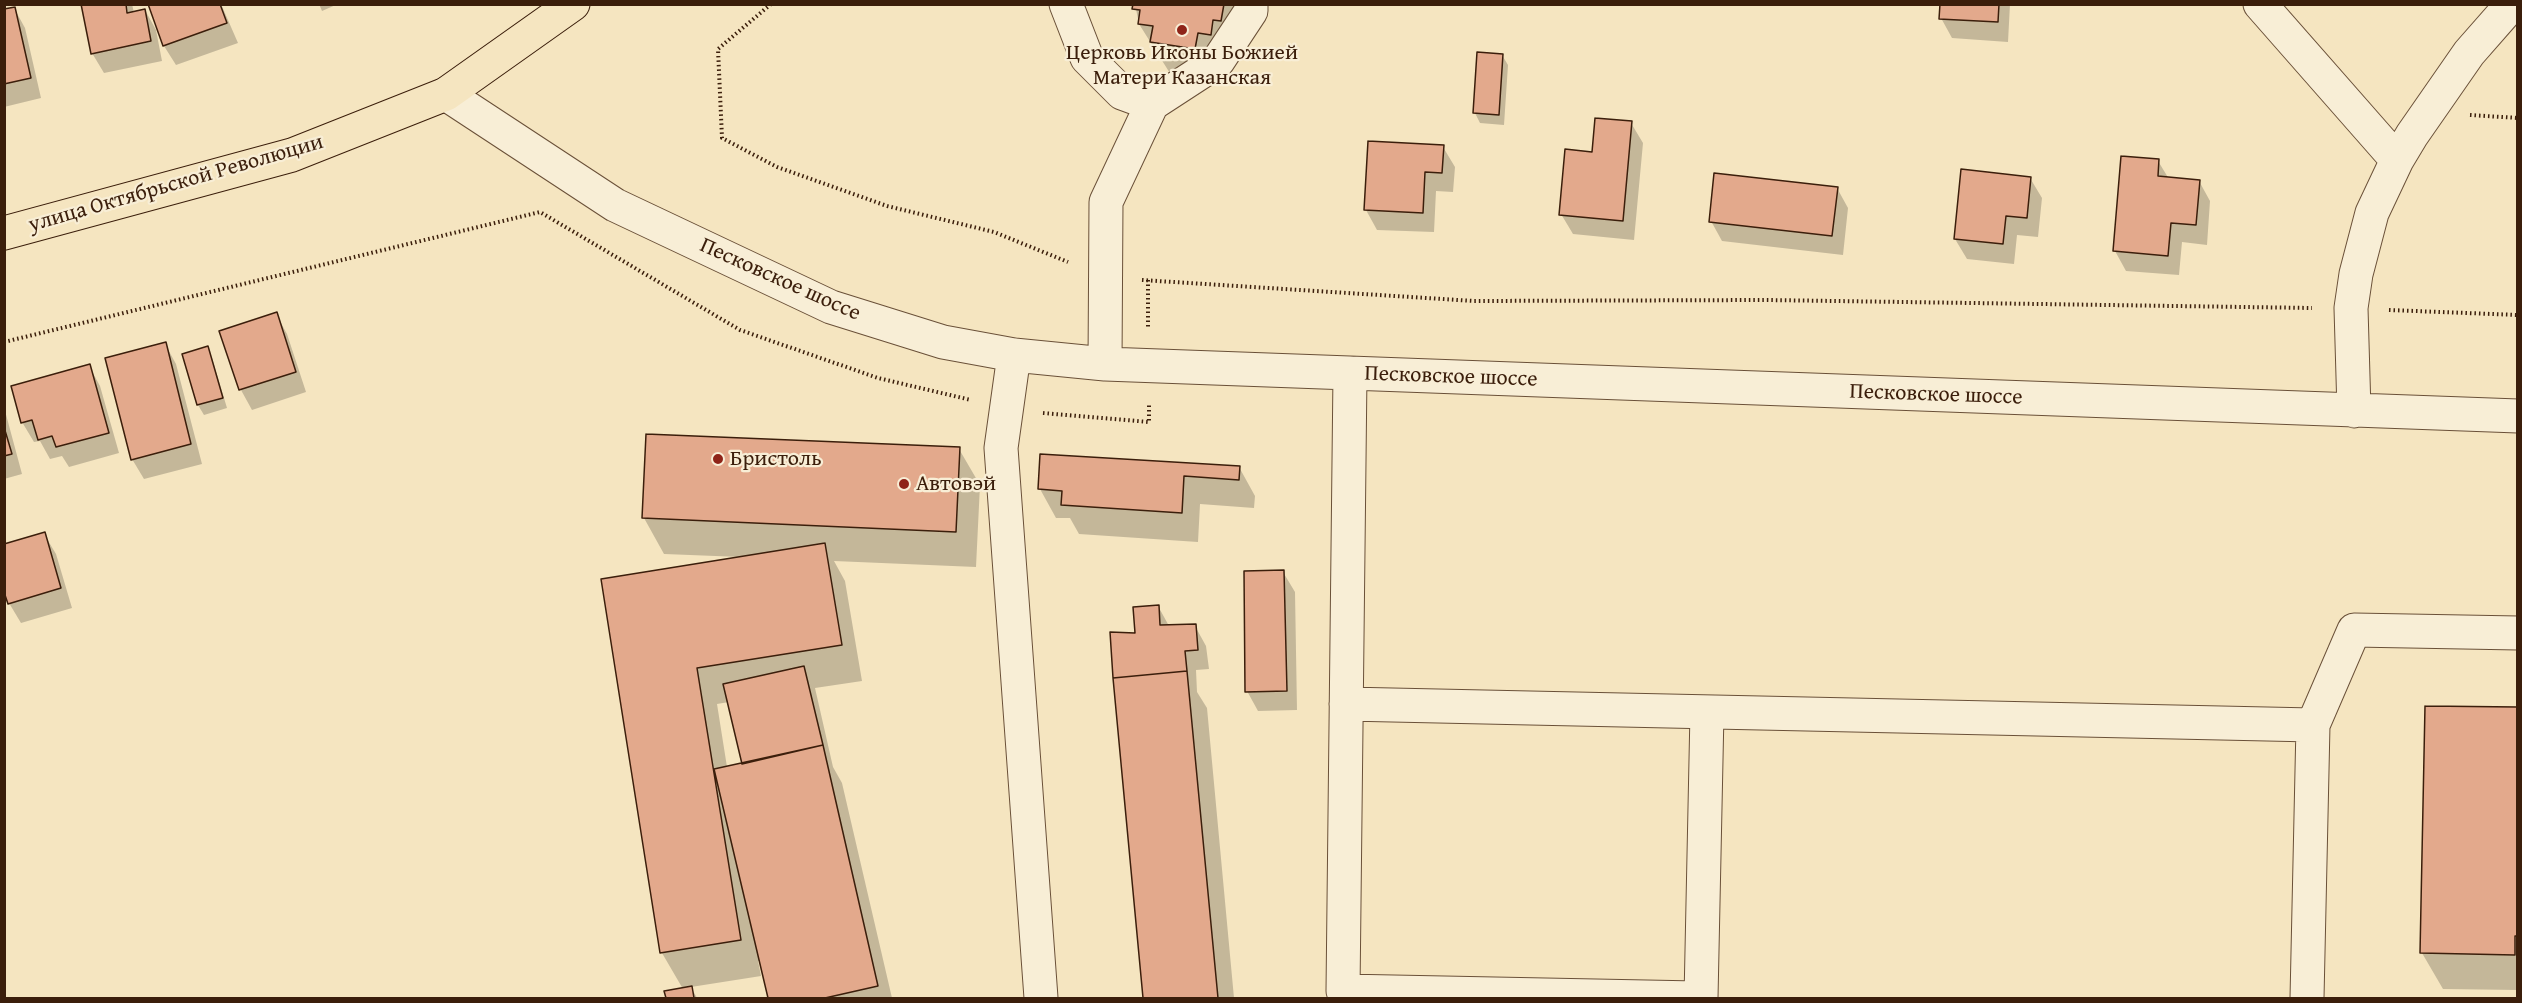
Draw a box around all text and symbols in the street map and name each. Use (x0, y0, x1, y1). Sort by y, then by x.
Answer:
marker: Церковь Иконы Божией Матери Казанская (1175, 23, 1189, 37)
place label: Церковь Иконы Божией Матери Казанская (1066, 40, 1298, 92)
street label: улица Октябрьской Революции (25, 129, 327, 239)
street label: Песковское шоссе (696, 233, 864, 327)
street label: Песковское шоссе (1364, 361, 1538, 393)
street label: Песковское шоссе (1849, 379, 2023, 411)
place label: Бристоль (730, 446, 822, 472)
marker: Бристоль (711, 452, 725, 466)
place label: Автовэй (916, 471, 996, 497)
marker: Автовэй (897, 477, 911, 491)

